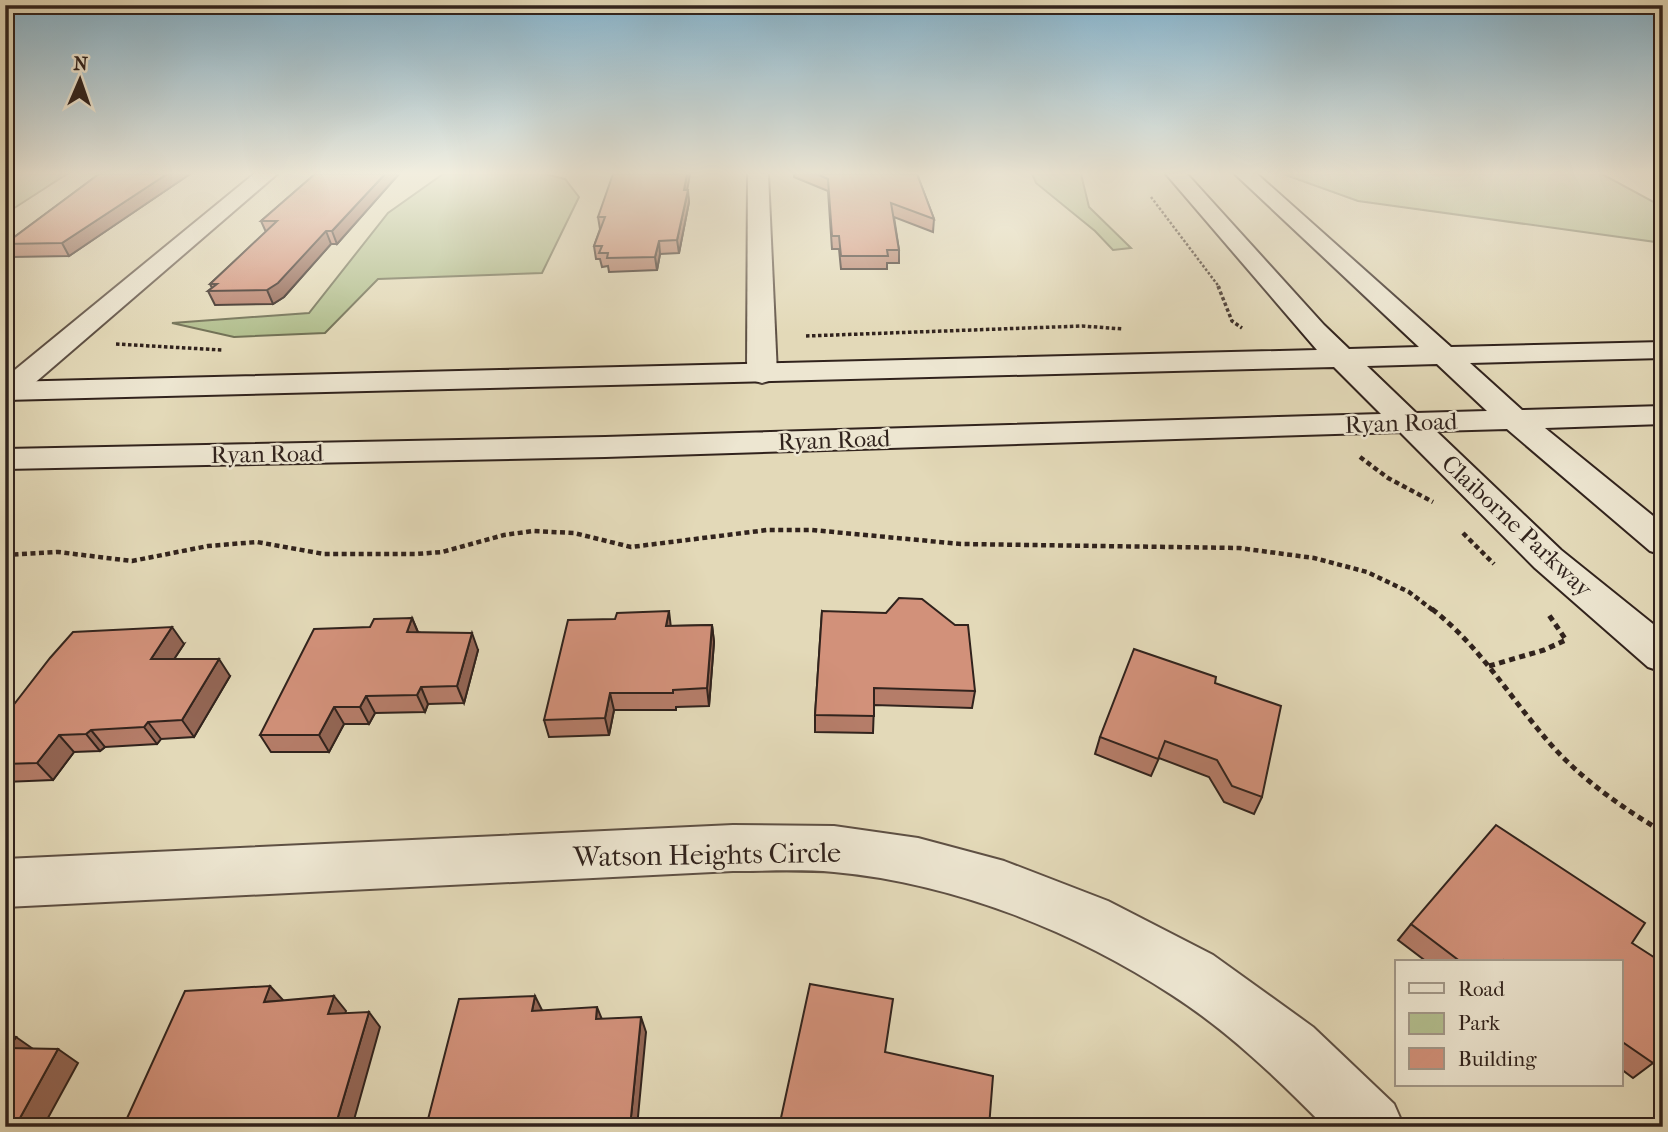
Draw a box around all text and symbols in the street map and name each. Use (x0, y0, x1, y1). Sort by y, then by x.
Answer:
north arrow (46, 46, 116, 116)
text: N (73, 53, 89, 75)
street label: Ryan Road (1344, 407, 1459, 439)
street label: Ryan Road (777, 424, 892, 456)
street label: Ryan Road (210, 439, 324, 469)
street label: Claiborne Parkway (1436, 449, 1599, 604)
street label: Watson Heights Circle (572, 836, 841, 873)
legend (1395, 960, 1622, 1086)
text: Road (1458, 977, 1505, 1001)
text: Park (1458, 1011, 1500, 1035)
text: Building (1458, 1047, 1537, 1071)

